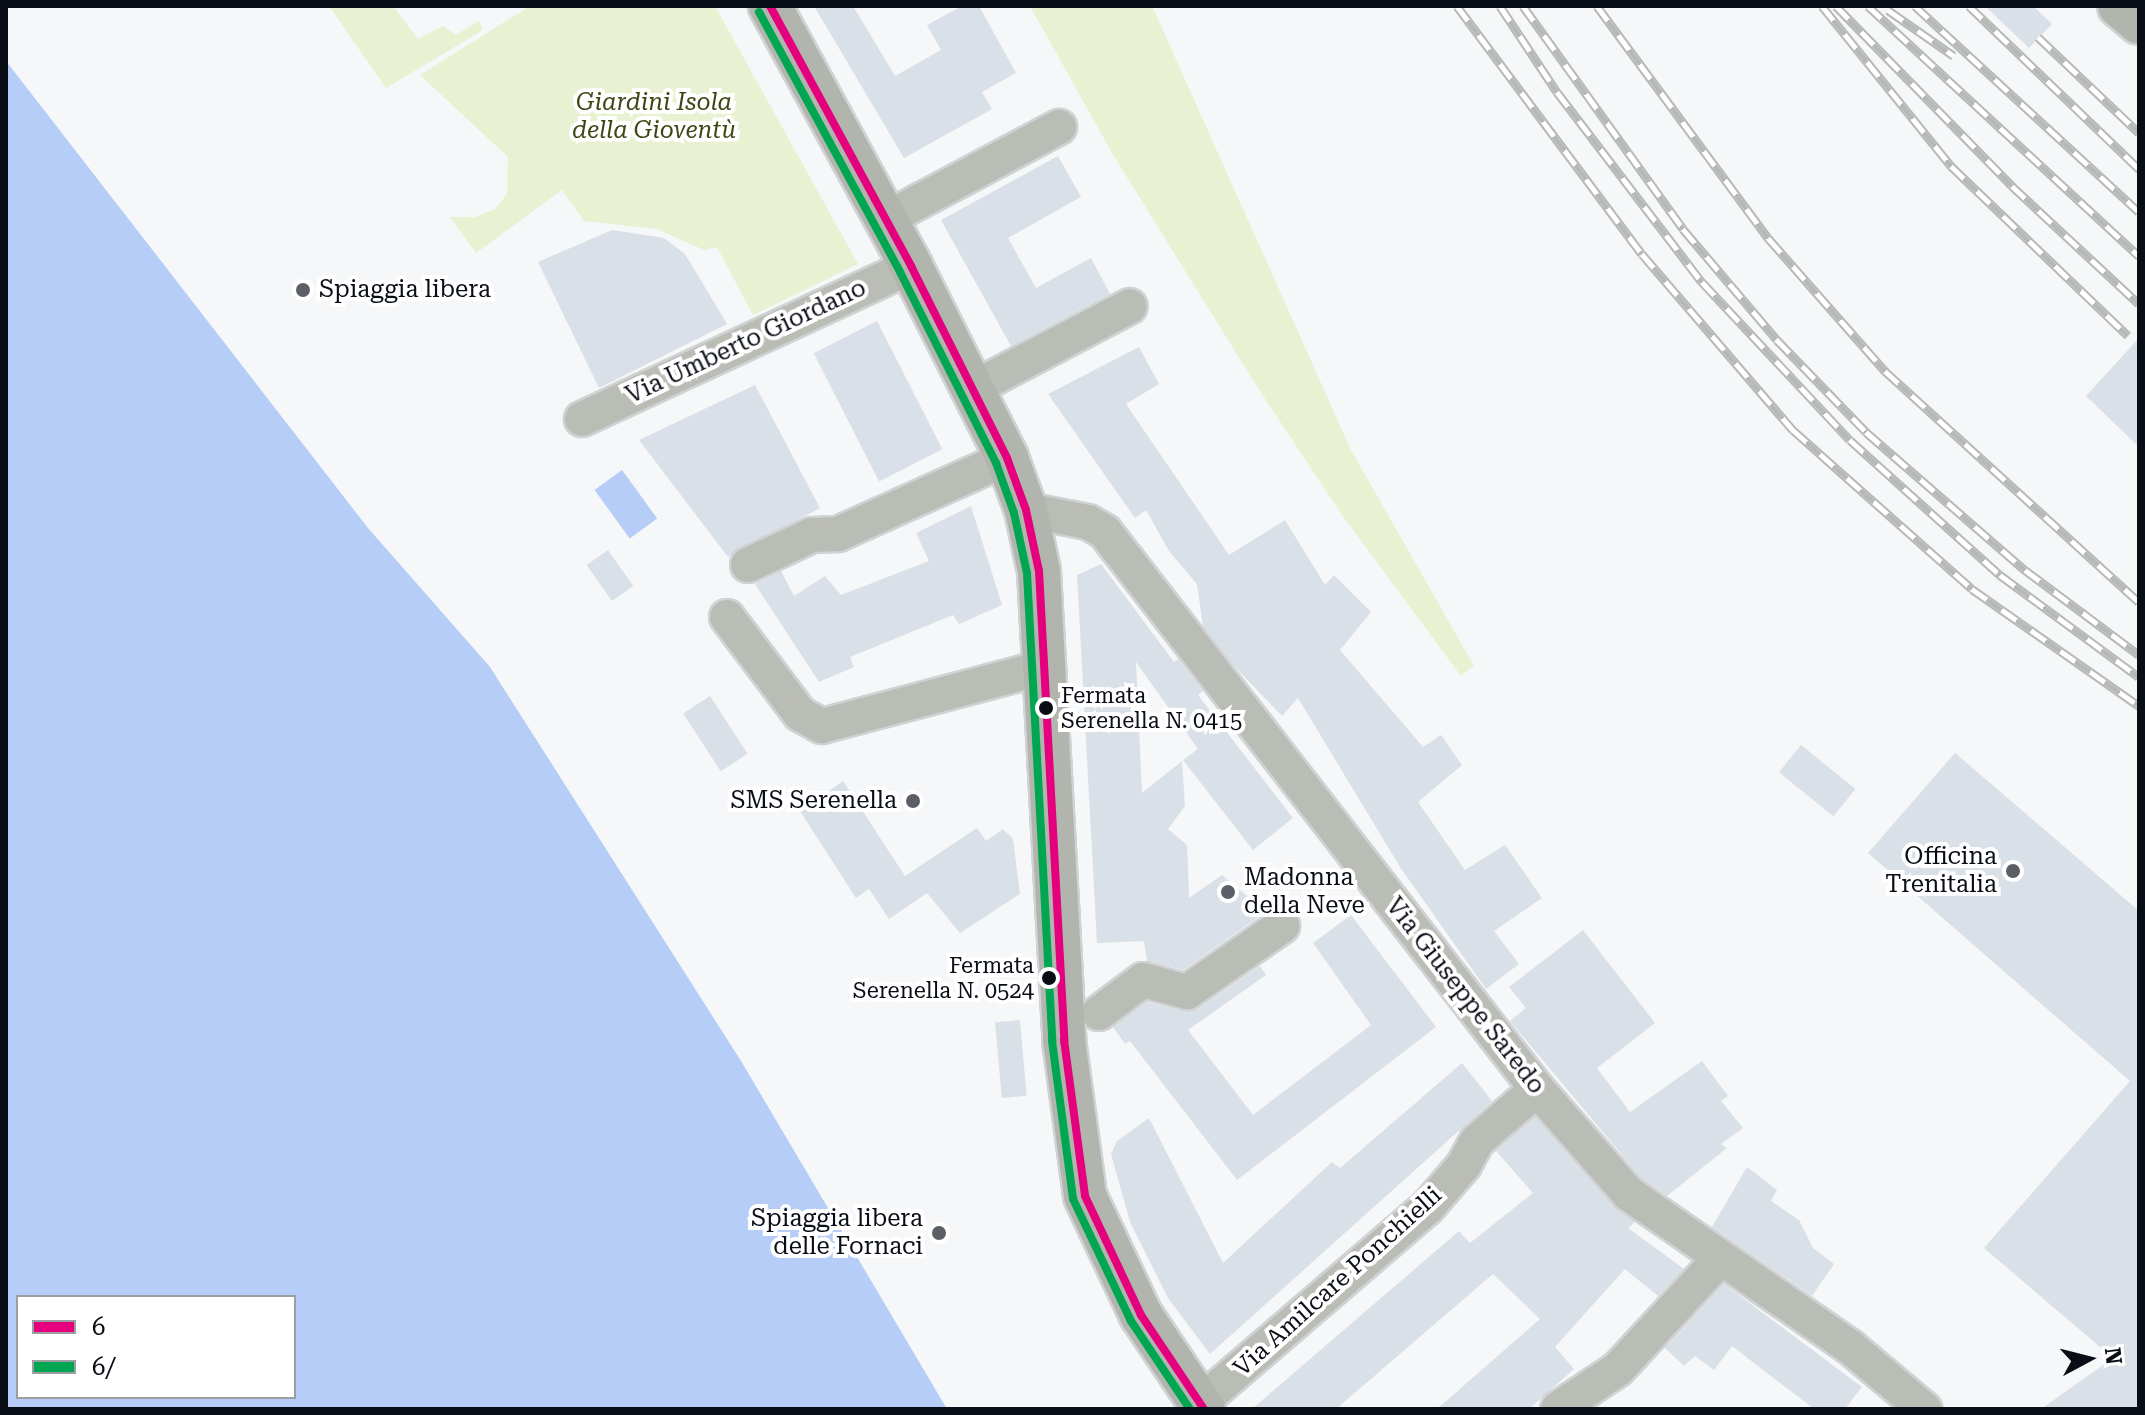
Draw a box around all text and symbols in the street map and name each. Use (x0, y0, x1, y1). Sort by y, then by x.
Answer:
park label: Giardini Isola della Gioventù (572, 89, 736, 145)
street label: Via Umberto Giordano (621, 274, 871, 410)
place label: Spiaggia libera (319, 276, 491, 304)
marker: Spiaggia libera (294, 281, 312, 299)
place label: Fermata Serenella N. 0415 (1061, 682, 1242, 734)
marker: Fermata Serenella N. 0415 (1038, 700, 1054, 716)
place label: SMS Serenella (731, 787, 897, 815)
marker: SMS Serenella (904, 792, 922, 810)
place label: Officina Trenitalia (1885, 843, 1997, 899)
marker: Officina Trenitalia (2004, 862, 2022, 880)
place label: Madonna della Neve (1244, 864, 1365, 920)
marker: Madonna della Neve (1219, 883, 1237, 901)
street label: Via Giuseppe Saredo (1379, 892, 1551, 1100)
place label: Fermata Serenella N. 0524 (853, 952, 1034, 1004)
marker: Fermata Serenella N. 0524 (1041, 970, 1057, 986)
street label: Via Amilcare Ponchielli (1228, 1181, 1448, 1383)
place label: Spiaggia libera delle Fornaci (751, 1205, 923, 1261)
marker: Spiaggia libera delle Fornaci (930, 1224, 948, 1242)
legend (16, 1295, 296, 1399)
text: 6 (92, 1313, 105, 1341)
north arrow (2049, 1319, 2129, 1399)
text: N (2100, 1346, 2127, 1366)
text: 6/ (92, 1353, 116, 1381)

